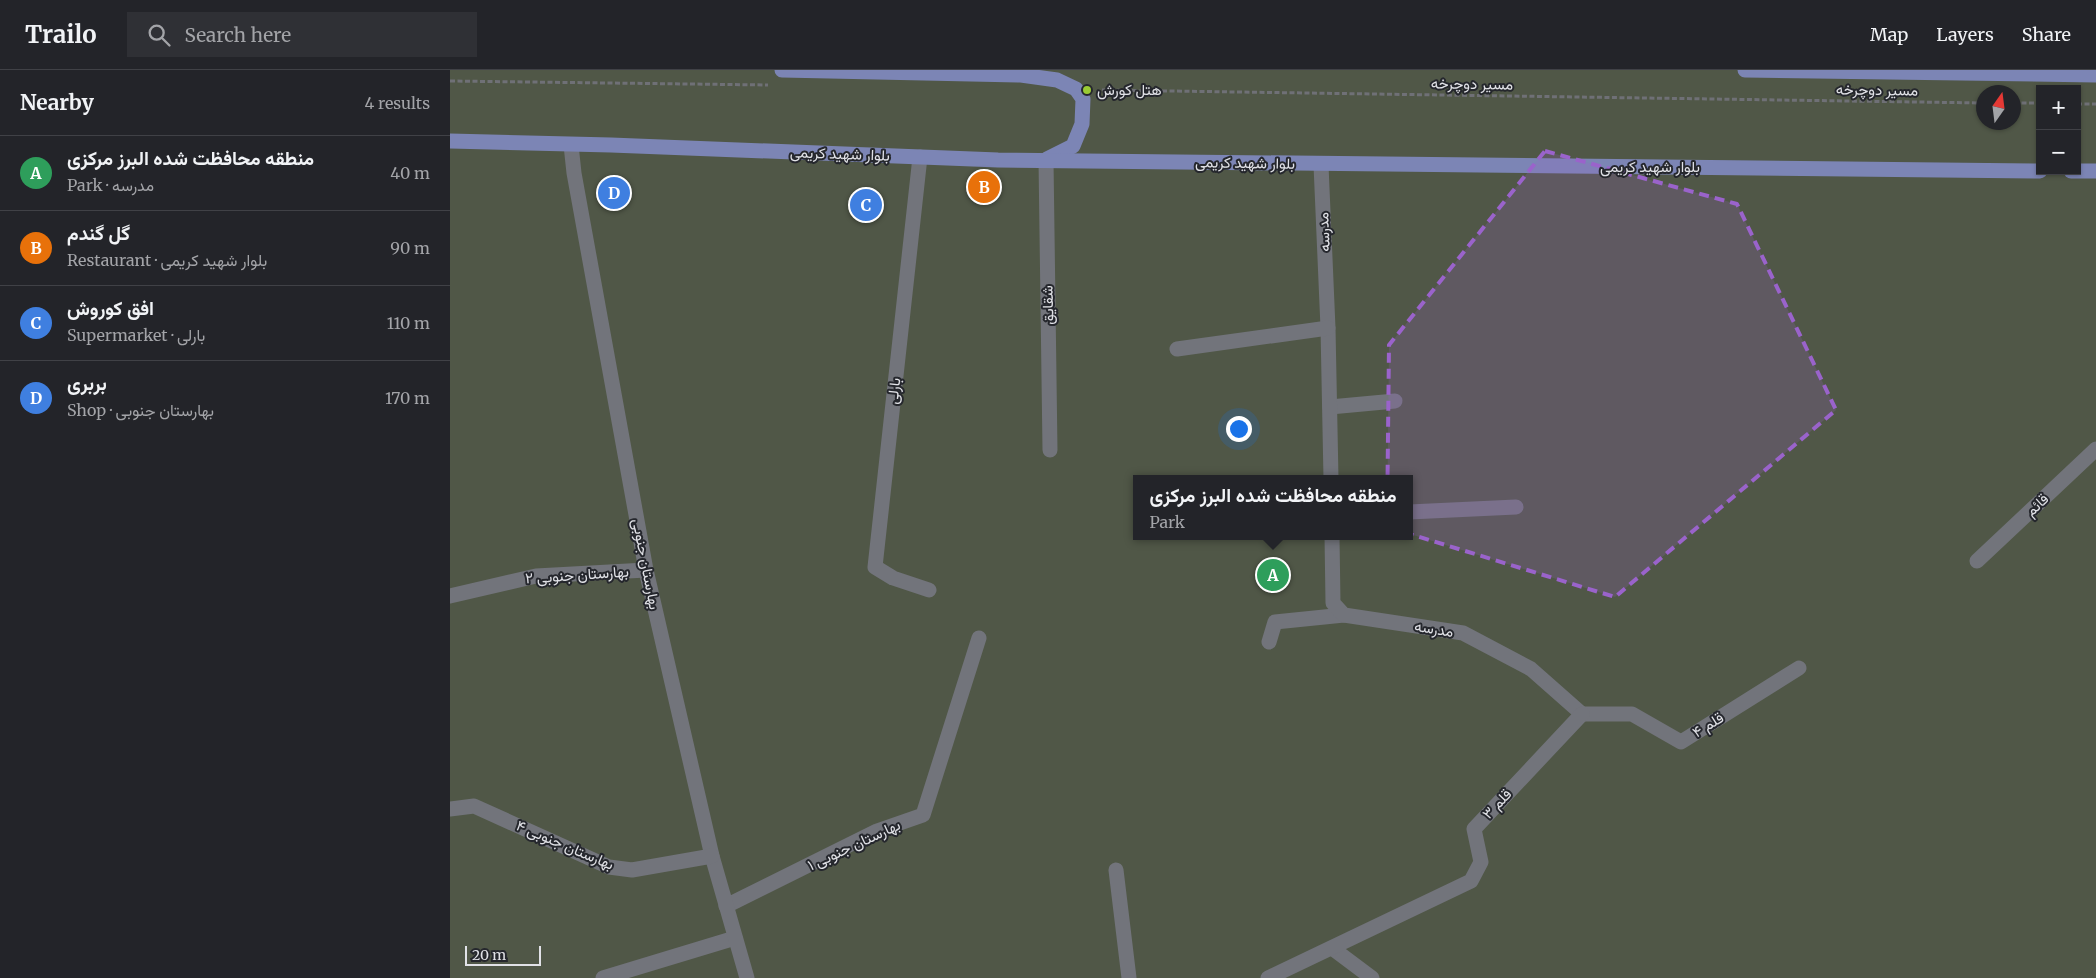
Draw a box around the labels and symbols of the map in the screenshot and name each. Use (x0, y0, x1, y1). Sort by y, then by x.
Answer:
street label: مسیر دوچرخه (1431, 73, 1513, 95)
street label: مسیر دوچرخه (1836, 79, 1918, 101)
place label: هتل کورش (1097, 80, 1162, 100)
marker: هتل کورش (1081, 84, 1093, 96)
north arrow (1976, 85, 2021, 130)
street label: بلوار شهید کریمی (790, 142, 890, 166)
street label: بلوار شهید کریمی (1195, 152, 1295, 174)
street label: بلوار شهید کریمی (1600, 157, 1700, 177)
pin: B (968, 168, 1000, 206)
pin: D (598, 174, 630, 212)
pin: C (850, 186, 882, 224)
street label: مدرسه (1313, 212, 1334, 252)
street label: شقایق (1038, 285, 1058, 325)
street label: بارلی (883, 377, 905, 405)
your location (1226, 416, 1252, 442)
street label: قائم (2021, 489, 2053, 521)
street label: بهارستان جنوبی (627, 517, 665, 611)
pin: A (1257, 556, 1289, 594)
street label: بهارستان جنوبی ۲ (525, 561, 629, 589)
street label: مدرسه (1413, 616, 1455, 641)
street label: قلم ۴ (1689, 708, 1728, 742)
street label: قلم ۳ (1478, 784, 1516, 823)
street label: بهارستان جنوبی ۴ (513, 815, 617, 875)
street label: بهارستان جنوبی ۱ (804, 815, 904, 875)
scale bar (465, 943, 541, 966)

